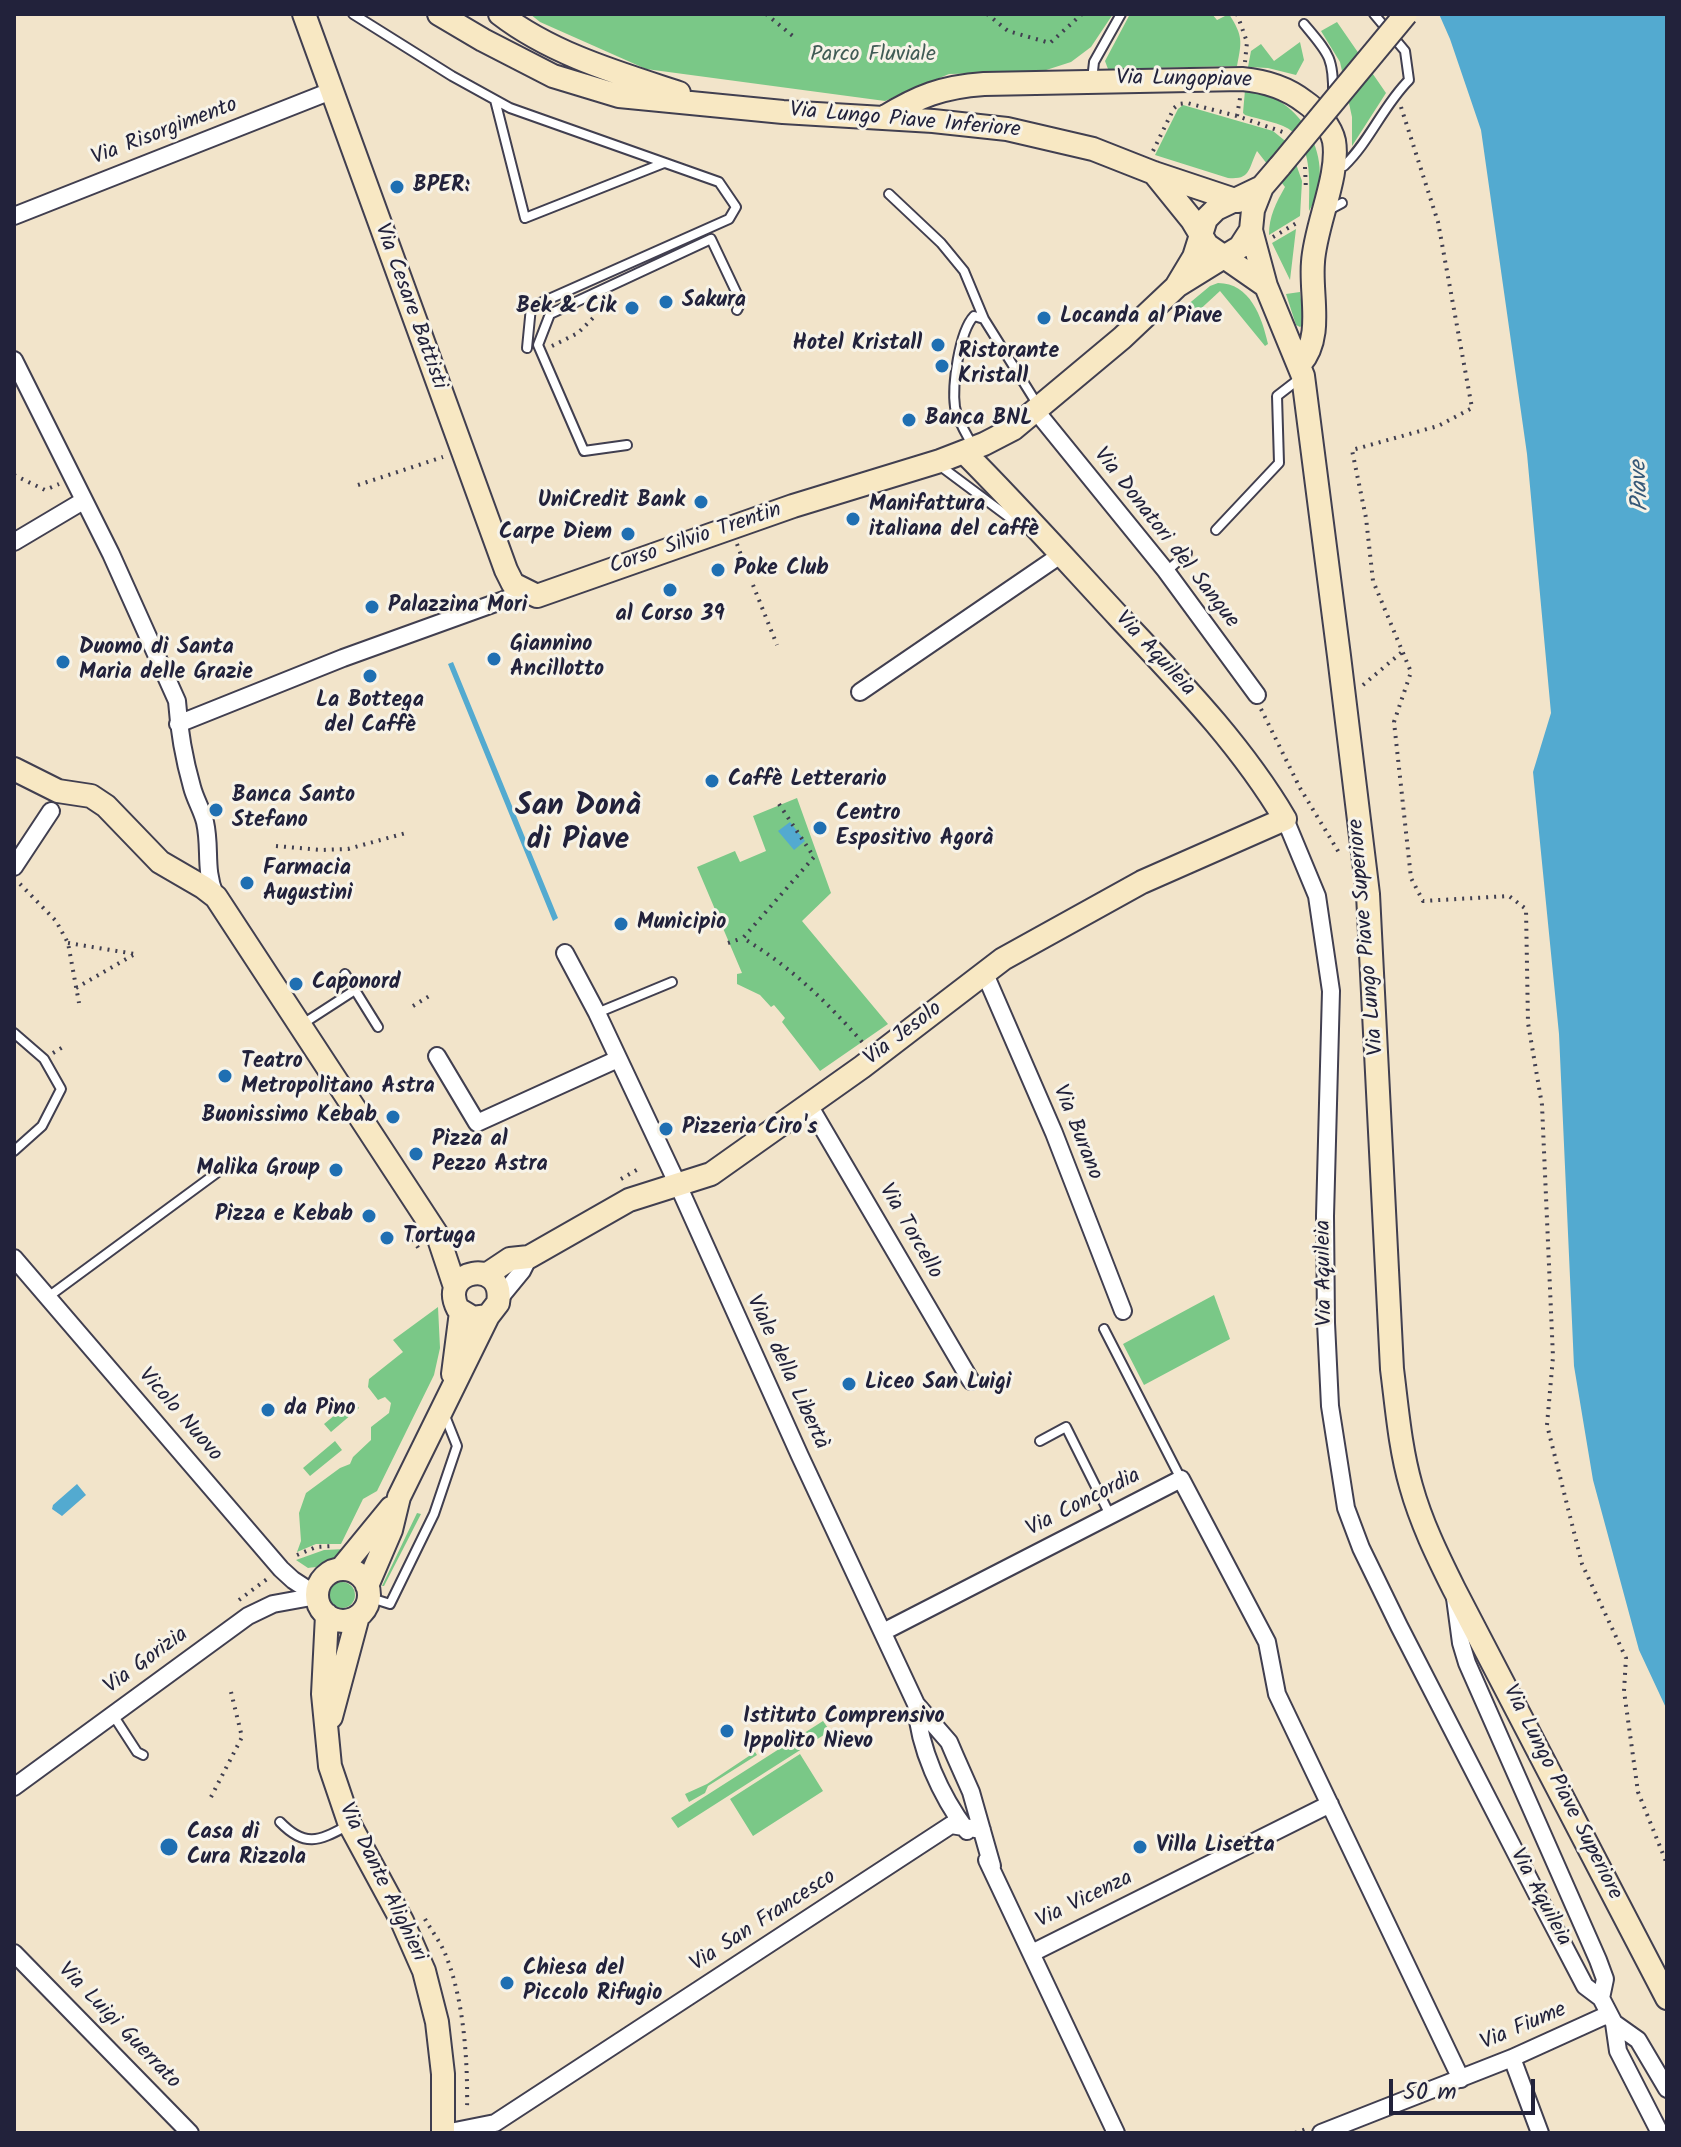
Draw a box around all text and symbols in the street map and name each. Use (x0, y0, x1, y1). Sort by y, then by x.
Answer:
park label: Parco Fluviale (810, 43, 936, 69)
street label: Via Lungopiave (1116, 67, 1252, 95)
street label: Via Risorgimento (88, 93, 242, 173)
street label: Via Lungo Piave Inferiore (789, 99, 1021, 145)
place label: BPER: (413, 174, 470, 200)
marker: BPER: (388, 178, 406, 196)
street label: Via Cesare Battisti (367, 220, 451, 394)
place label: Sakura (682, 289, 746, 315)
marker: Sakura (657, 293, 675, 311)
place label: Bek & Cik (516, 295, 616, 321)
marker: Bek & Cik (623, 299, 641, 317)
place label: Locanda al Piave (1060, 305, 1222, 331)
marker: Locanda al Piave (1035, 309, 1053, 327)
place label: Hotel Kristall (793, 332, 922, 358)
marker: Hotel Kristall (929, 336, 947, 354)
place label: Ristorante Kristall (958, 340, 1059, 392)
marker: Ristorante Kristall (933, 357, 951, 375)
place label: Banca BNL (925, 407, 1032, 433)
marker: Banca BNL (900, 411, 918, 429)
street label: Via Donatori del Sangue (1086, 443, 1244, 635)
water label: Piave (1626, 460, 1658, 512)
place label: UniCredit Bank (538, 489, 685, 515)
marker: UniCredit Bank (692, 493, 710, 511)
place label: Manifattura italiana del caffè (869, 493, 1039, 544)
street label: Corso Silvio Trentin (606, 498, 786, 582)
marker: Manifattura italiana del caffè (844, 510, 862, 528)
place label: Carpe Diem (499, 521, 612, 547)
marker: Carpe Diem (619, 525, 637, 543)
place label: Poke Club (734, 557, 829, 583)
marker: Poke Club (709, 561, 727, 579)
marker: al Corso 39 (661, 581, 679, 599)
place label: Palazzina Mori (388, 594, 527, 620)
marker: Palazzina Mori (363, 598, 381, 616)
place label: al Corso 39 (615, 603, 725, 629)
street label: Via Aquileia (1108, 607, 1200, 703)
place label: Giannino Ancillotto (510, 633, 604, 684)
place label: Duomo di Santa Maria delle Grazie (79, 636, 253, 688)
marker: Giannino Ancillotto (485, 650, 503, 668)
marker: Duomo di Santa Maria delle Grazie (54, 653, 72, 671)
marker: La Bottega del Caffè (361, 667, 379, 685)
place label: La Bottega del Caffè (316, 689, 424, 740)
place label: Caffè Letterario (728, 768, 887, 794)
marker: Caffè Letterario (703, 772, 721, 790)
place label: Banca Santo Stefano (232, 784, 355, 836)
district label: San Donà di Piave (515, 791, 641, 862)
marker: Banca Santo Stefano (207, 801, 225, 819)
place label: Centro Espositivo Agorà (836, 802, 994, 854)
street label: Via Lungo Piave Superiore (1345, 818, 1391, 1056)
marker: Centro Espositivo Agorà (811, 819, 829, 837)
place label: Farmacia Augustini (263, 857, 353, 908)
marker: Farmacia Augustini (238, 874, 256, 892)
place label: Municipio (637, 911, 726, 937)
marker: Municipio (612, 915, 630, 933)
place label: Caponord (312, 971, 401, 997)
marker: Caponord (287, 975, 305, 993)
street label: Via Jesolo (860, 997, 948, 1073)
place label: Teatro Metropolitano Astra (241, 1050, 435, 1102)
marker: Teatro Metropolitano Astra (216, 1067, 234, 1085)
street label: Via Burano (1045, 1082, 1107, 1184)
place label: Buonissimo Kebab (202, 1104, 377, 1130)
marker: Buonissimo Kebab (384, 1108, 402, 1126)
place label: Pizzeria Ciro's (682, 1116, 817, 1142)
marker: Pizzeria Ciro's (657, 1120, 675, 1138)
place label: Pizza al Pezzo Astra (432, 1128, 548, 1180)
marker: Pizza al Pezzo Astra (407, 1145, 425, 1163)
place label: Malika Group (196, 1157, 320, 1183)
marker: Malika Group (327, 1161, 345, 1179)
street label: Via Torcello (871, 1180, 947, 1284)
place label: Pizza e Kebab (215, 1203, 353, 1229)
marker: Pizza e Kebab (360, 1207, 378, 1225)
street label: Via Aquileia (1312, 1220, 1340, 1326)
place label: Tortuga (403, 1225, 475, 1251)
marker: Tortuga (378, 1229, 396, 1247)
street label: Viale della Libertà (739, 1292, 833, 1454)
street label: Vicolo Nuovo (131, 1364, 227, 1468)
place label: Liceo San Luigi (865, 1371, 1011, 1397)
marker: Liceo San Luigi (840, 1375, 858, 1393)
place label: da Pino (284, 1397, 356, 1423)
marker: da Pino (259, 1401, 277, 1419)
street label: Via Concordia (1023, 1464, 1145, 1544)
street label: Via Gorizia (100, 1623, 194, 1701)
street label: Via Lungo Piave Superiore (1495, 1681, 1627, 1905)
place label: Istituto Comprensivo Ippolito Nievo (743, 1705, 944, 1756)
marker: Istituto Comprensivo Ippolito Nievo (718, 1722, 736, 1740)
street label: Via Dante Alighieri (331, 1799, 431, 1967)
place label: Casa di Cura Rizzola (187, 1821, 306, 1872)
place label: Villa Lisetta (1156, 1834, 1275, 1860)
marker: Casa di Cura Rizzola (158, 1836, 180, 1858)
marker: Villa Lisetta (1131, 1838, 1149, 1856)
street label: Via Aquileia (1502, 1845, 1576, 1951)
street label: Via San Francesco (686, 1865, 842, 1979)
street label: Via Vicenza (1032, 1866, 1138, 1936)
place label: Chiesa del Piccolo Rifugio (523, 1957, 662, 2008)
street label: Via Luigi Guerrato (51, 1958, 185, 2096)
marker: Chiesa del Piccolo Rifugio (498, 1974, 516, 1992)
street label: Via Fiume (1477, 1998, 1571, 2058)
scale bar (1393, 2063, 1539, 2113)
text: 50 m (1403, 2073, 1457, 2112)

